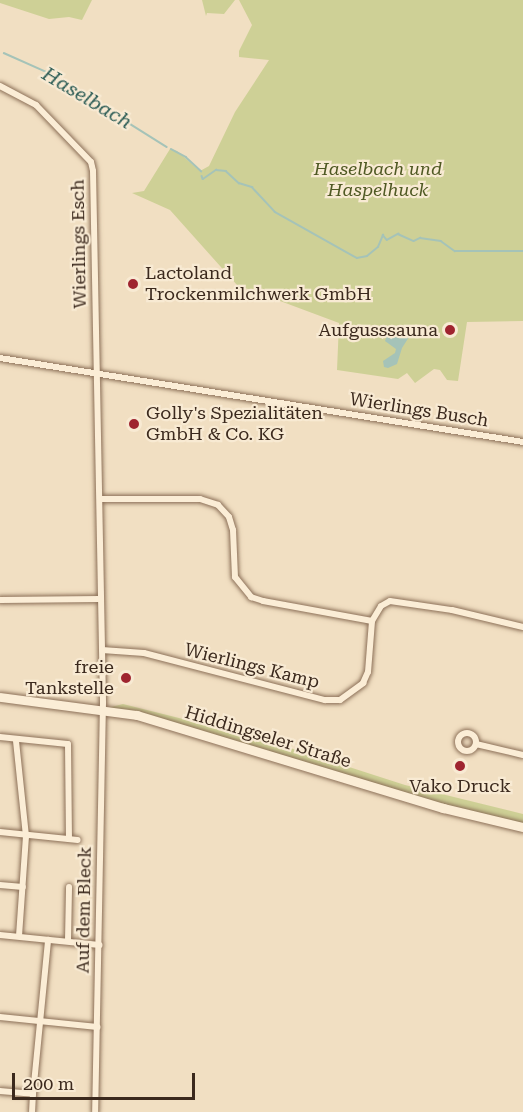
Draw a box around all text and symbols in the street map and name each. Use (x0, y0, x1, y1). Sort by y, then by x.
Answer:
water label: Haselbach (38, 62, 136, 134)
park label: Haselbach und Haspelhuck (314, 159, 442, 201)
street label: Wierlings Esch (67, 179, 91, 309)
place label: Lactoland Trockenmilchwerk GmbH (145, 263, 371, 306)
marker: Lactoland Trockenmilchwerk GmbH (126, 277, 140, 291)
place label: Aufgusssauna (318, 319, 438, 341)
marker: Aufgusssauna (443, 323, 457, 337)
street label: Wierlings Busch (348, 388, 490, 432)
place label: Golly's Spezialitäten GmbH & Co. KG (146, 403, 323, 446)
marker: Golly's Spezialitäten GmbH & Co. KG (127, 417, 141, 431)
street label: Wierlings Kamp (182, 639, 322, 693)
place label: freie Tankstelle (25, 657, 114, 700)
marker: freie Tankstelle (119, 671, 133, 685)
street label: Hiddingseler Straße (182, 701, 354, 773)
marker: Vako Druck (453, 759, 467, 773)
place label: Vako Druck (409, 775, 511, 797)
street label: Auf dem Bleck (72, 847, 96, 973)
scale bar (15, 1061, 198, 1099)
text: 200 m (23, 1073, 74, 1094)

